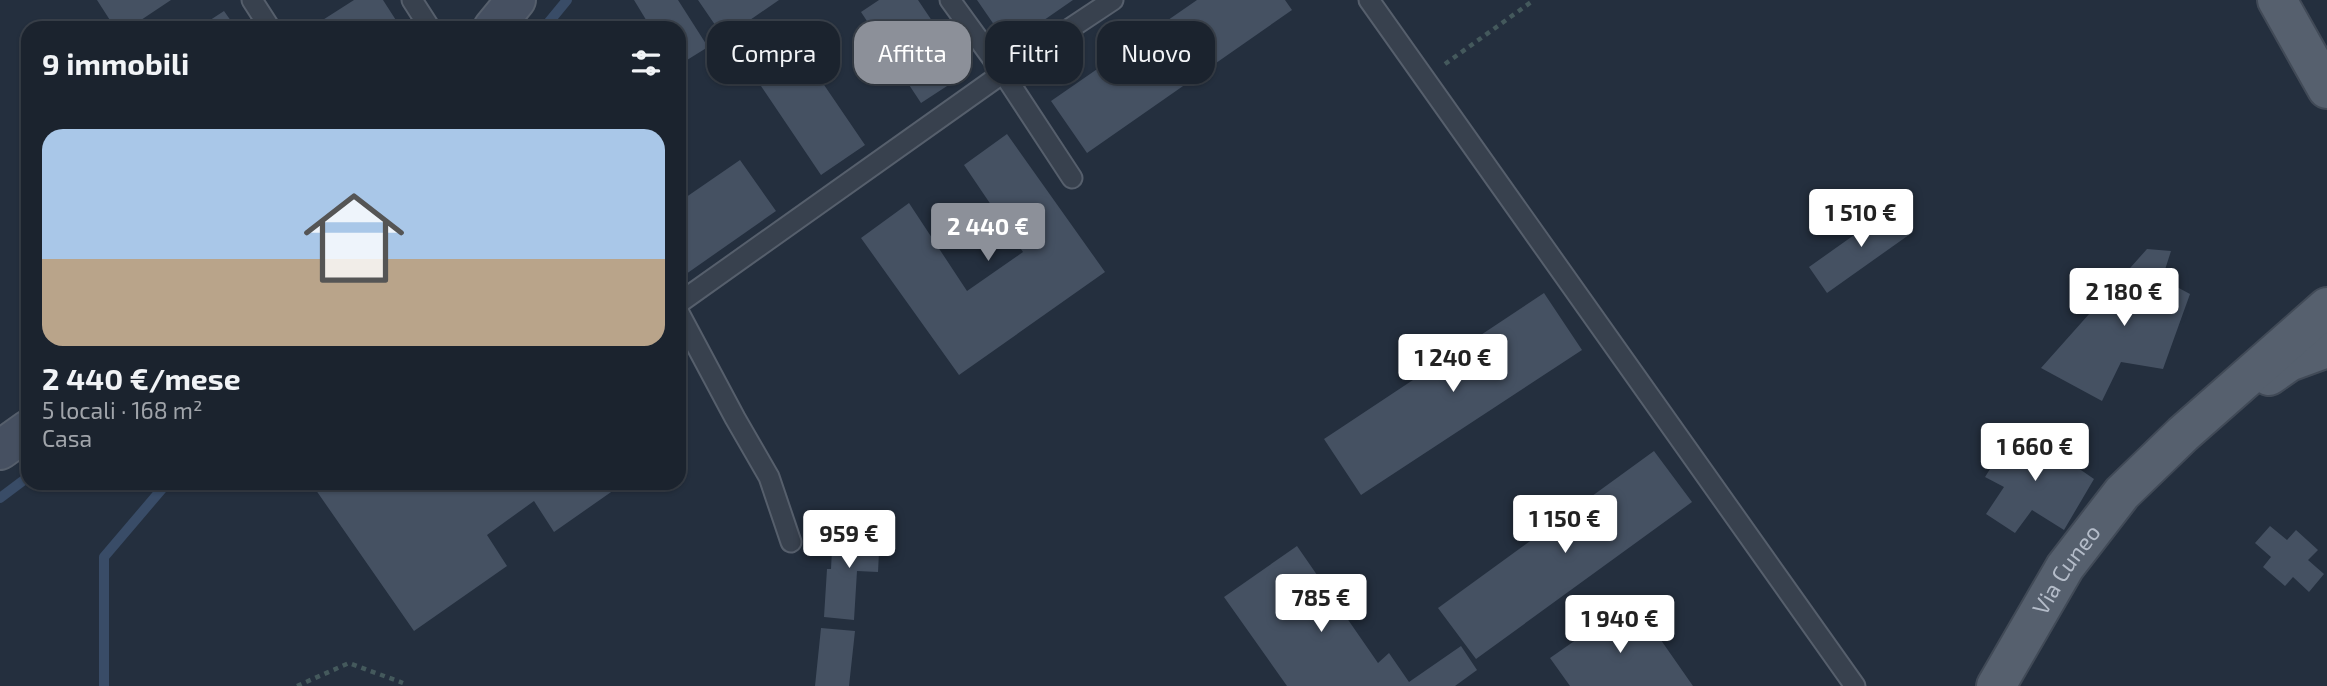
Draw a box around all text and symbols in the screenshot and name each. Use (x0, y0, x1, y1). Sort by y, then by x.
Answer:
chip: Compra (707, 21, 840, 84)
chip: Affitta (854, 21, 971, 84)
chip: Filtri (985, 21, 1083, 84)
chip: Nuovo (1097, 21, 1215, 84)
icon: filters (627, 44, 665, 82)
text: 9 immobili (42, 45, 189, 81)
icon: home (291, 175, 417, 301)
pin: 1 510 € (1796, 190, 1926, 249)
text: 1 510 € (1825, 198, 1897, 226)
pin: 2 440 € (923, 204, 1053, 263)
text: 2 440 € (947, 212, 1029, 240)
pin: 2 180 € (2059, 268, 2189, 328)
text: 2 180 € (2086, 277, 2162, 305)
pin: 1 240 € (1388, 334, 1518, 394)
text: 1 240 € (1414, 343, 1492, 371)
text: 2 440 €/mese (42, 360, 241, 396)
text: 5 locali · 168 m² (42, 396, 203, 424)
text: Casa (42, 424, 92, 452)
pin: 1 660 € (1970, 424, 2100, 483)
text: 1 660 € (1997, 432, 2073, 460)
pin: 1 150 € (1500, 496, 1630, 555)
text: 1 150 € (1529, 504, 1601, 532)
pin: 959 € (800, 510, 898, 570)
street label: Via Cuneo (2026, 518, 2106, 619)
text: 959 € (819, 519, 879, 547)
pin: 785 € (1272, 574, 1370, 634)
text: 785 € (1292, 583, 1350, 611)
pin: 1 940 € (1555, 596, 1685, 655)
text: 1 940 € (1581, 604, 1659, 632)

